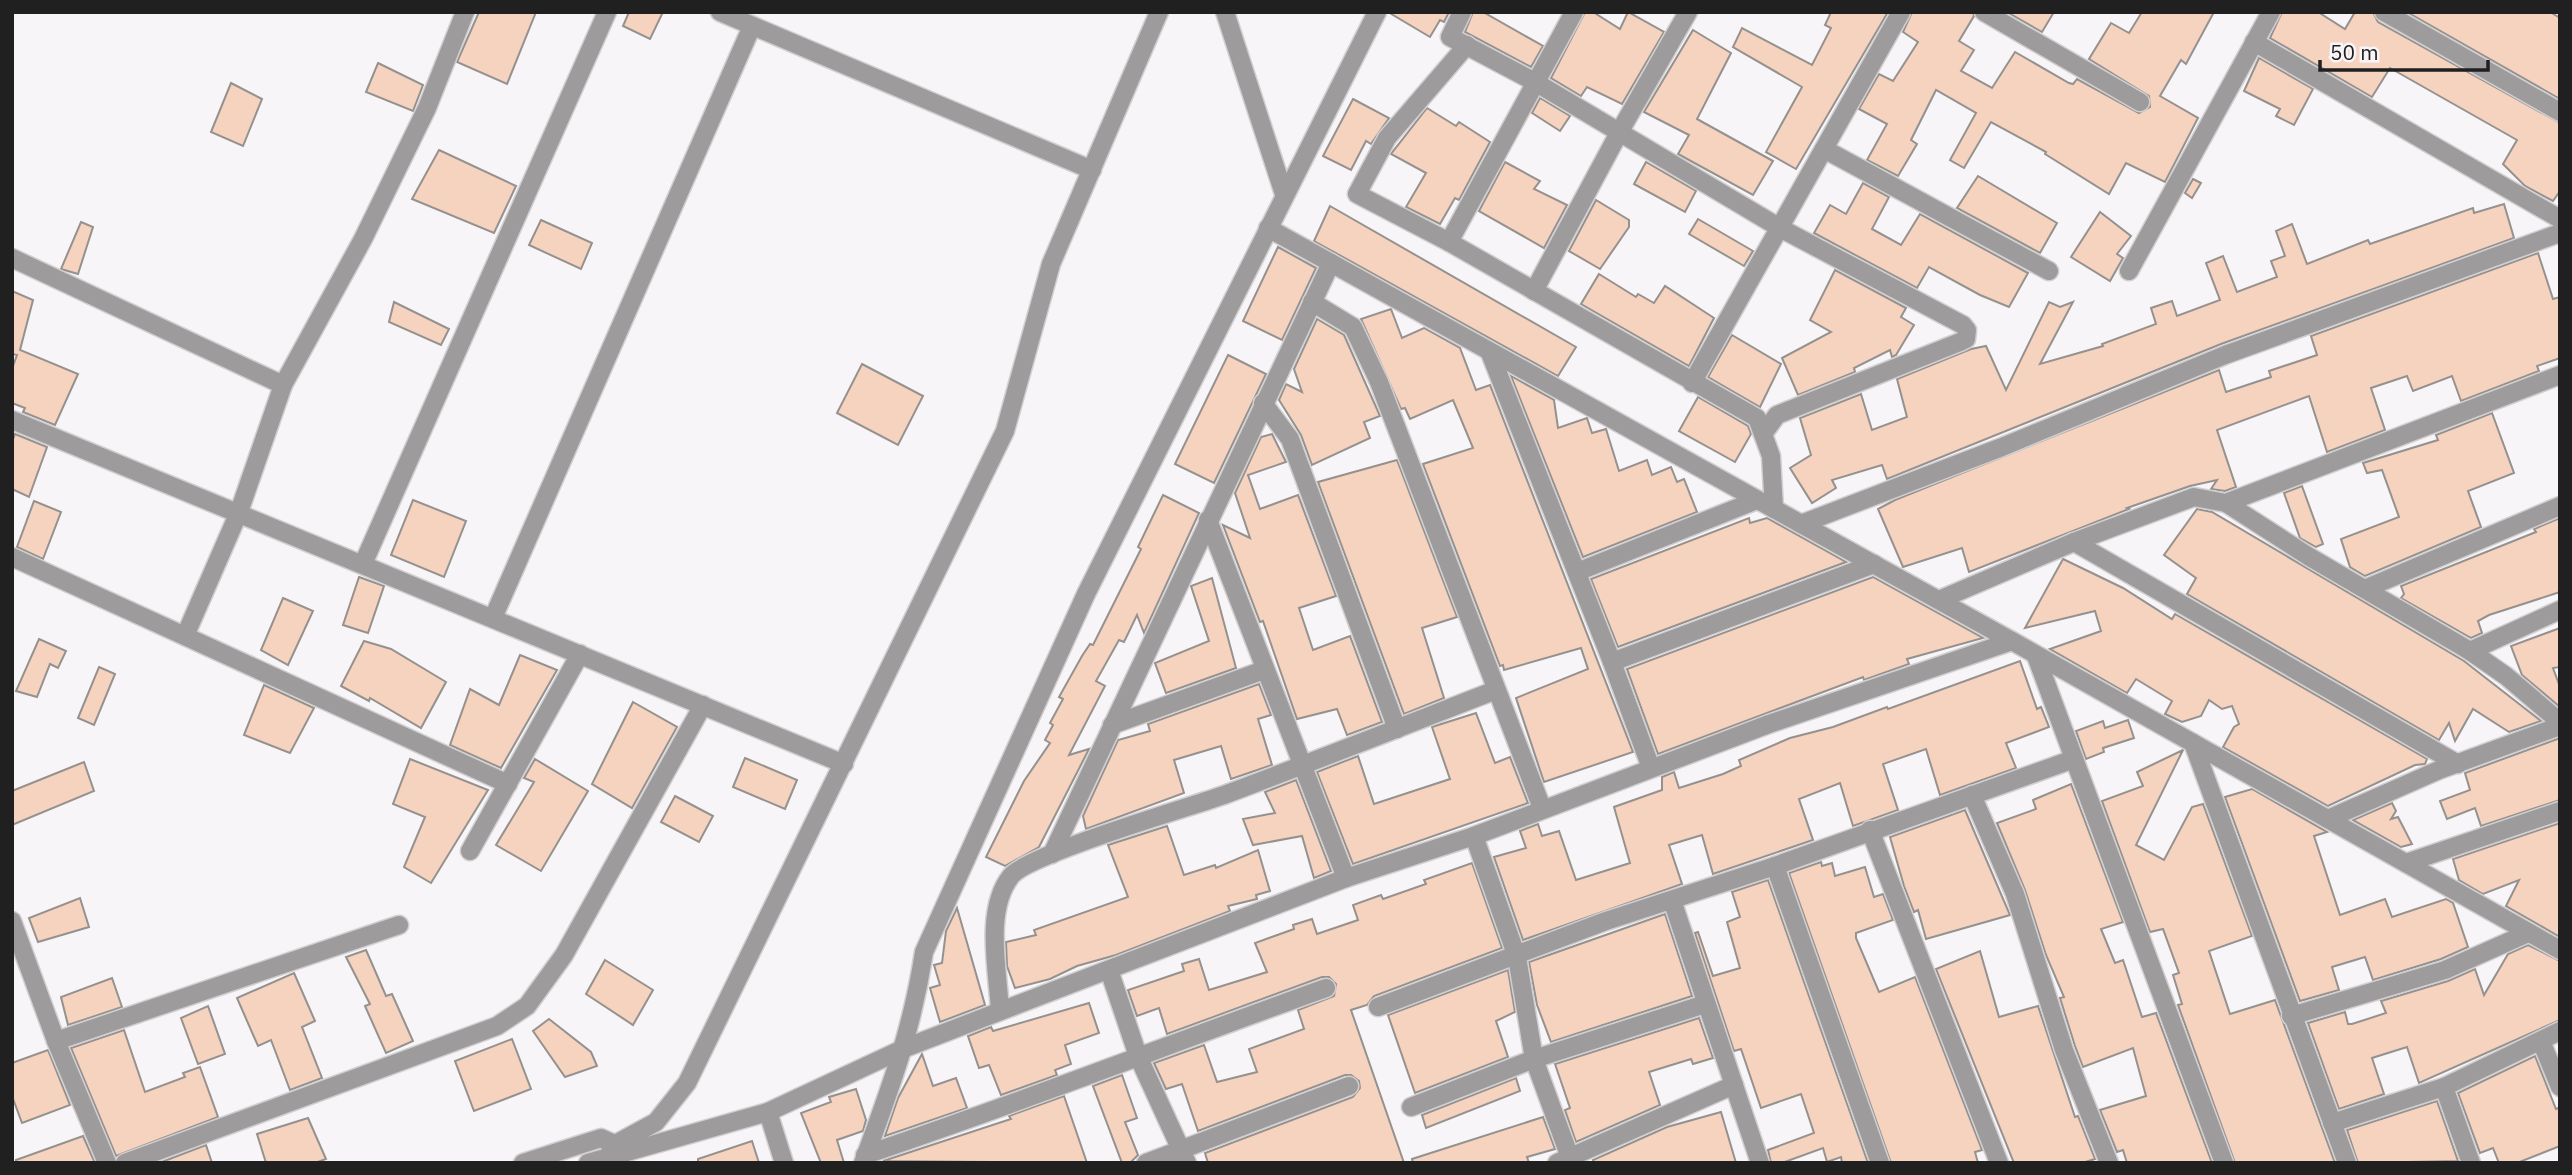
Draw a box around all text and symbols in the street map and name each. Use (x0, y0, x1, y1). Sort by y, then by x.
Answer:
scale bar (2320, 28, 2488, 72)
text: 50 m (2330, 38, 2379, 66)

